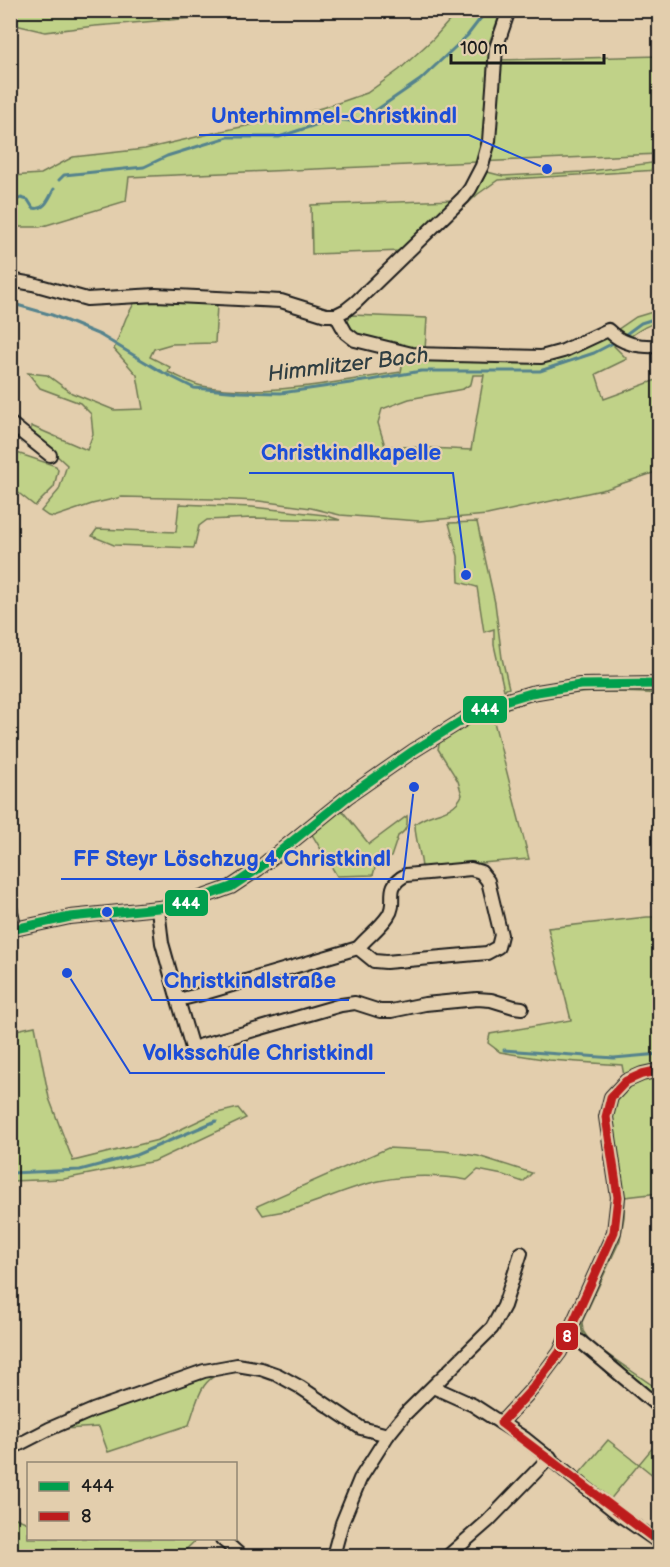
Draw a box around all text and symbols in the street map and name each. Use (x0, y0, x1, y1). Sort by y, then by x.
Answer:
scale bar (451, 27, 604, 65)
text: 100 m (460, 38, 508, 59)
callout: Unterhimmel-Christkindl (199, 95, 469, 135)
text: Unterhimmel-Christkindl (211, 103, 457, 130)
water label: Himmlitzer Bach (266, 342, 430, 388)
callout: Christkindlkapelle (249, 433, 453, 473)
text: Christkindlkapelle (261, 440, 441, 467)
line badge: 444 (462, 695, 508, 724)
text: 444 (471, 701, 500, 720)
callout: FF Steyr Löschzug 4 Christkindl (61, 839, 403, 879)
text: FF Steyr Löschzug 4 Christkindl (73, 846, 391, 873)
line badge: 444 (164, 889, 209, 917)
text: 444 (172, 895, 201, 914)
callout: Christkindlstraße (152, 960, 349, 1000)
text: Christkindlstraße (164, 968, 336, 995)
callout: Volksschule Christkindl (130, 1033, 385, 1073)
text: Volksschule Christkindl (142, 1040, 374, 1067)
line badge: 8 (555, 1322, 579, 1351)
text: 8 (562, 1328, 572, 1347)
legend (27, 1462, 237, 1540)
text: 444 (81, 1476, 114, 1497)
text: 8 (81, 1506, 92, 1527)

